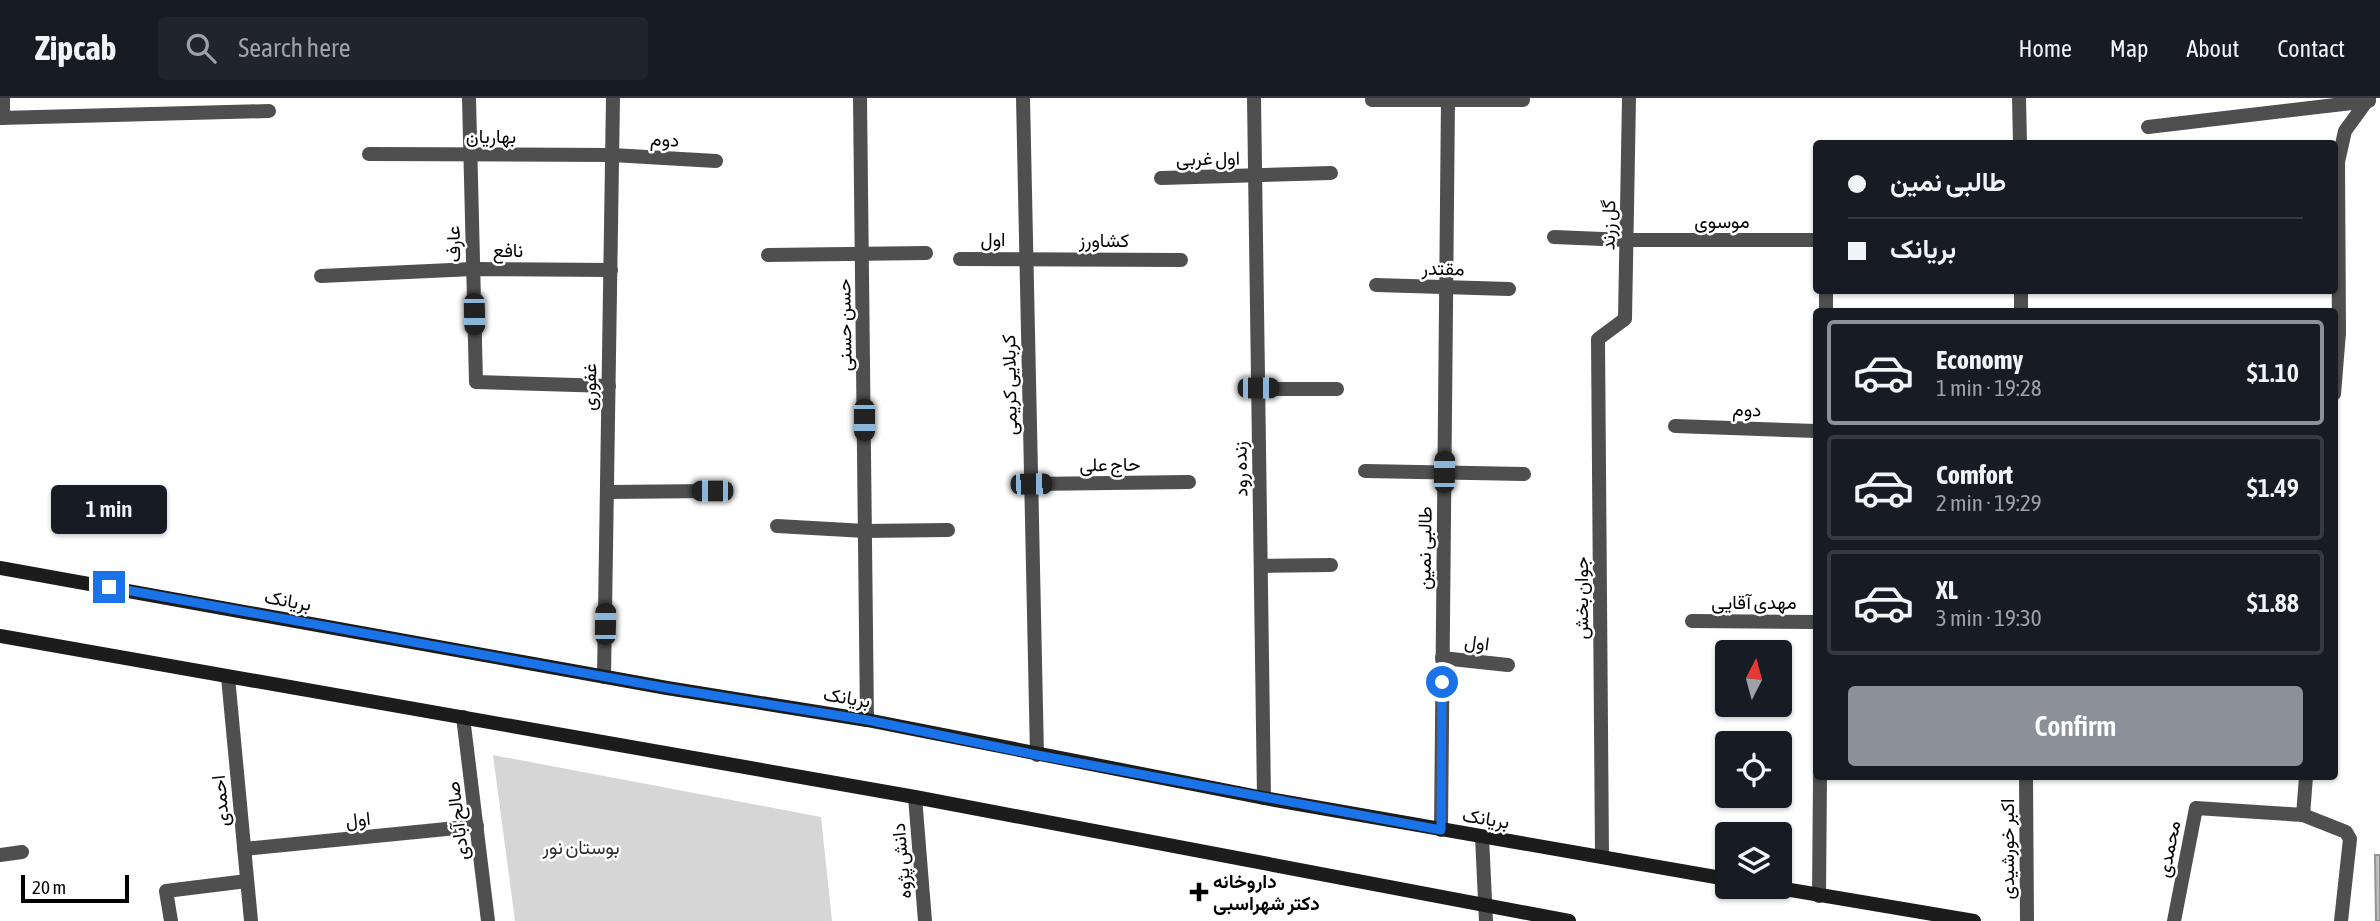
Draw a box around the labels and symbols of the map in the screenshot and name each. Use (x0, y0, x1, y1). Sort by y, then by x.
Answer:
street label: بهاریان (466, 125, 516, 148)
street label: دوم (650, 127, 680, 153)
street label: اول غربی (1176, 146, 1240, 171)
street label: گل زرند (1597, 199, 1620, 251)
street label: موسوی (1694, 210, 1750, 233)
street label: عارف (442, 226, 465, 262)
street label: اول (980, 228, 1006, 251)
street label: کشاورز (1078, 229, 1129, 252)
street label: نافع (493, 239, 523, 264)
street label: مقتدر (1420, 257, 1465, 280)
street label: حسن حسنی (832, 279, 857, 371)
car (464, 293, 485, 335)
street label: کربلایی کریمی (997, 334, 1022, 436)
street label: غفوری (578, 363, 601, 411)
car (1238, 378, 1280, 399)
street label: دوم (1732, 398, 1762, 422)
car (854, 399, 875, 441)
street label: زنده رود (1229, 441, 1252, 497)
car (1434, 451, 1455, 493)
street label: حاج علی (1079, 452, 1141, 478)
car (1010, 473, 1053, 495)
car (692, 481, 734, 502)
callout: 1 min (51, 486, 167, 534)
street label: طالبی نمین (1412, 506, 1437, 590)
street label: جوان بخش (1570, 556, 1593, 640)
route end (93, 571, 125, 603)
street label: بریانک (263, 585, 313, 616)
street label: مهدی آقایی (1711, 591, 1797, 614)
car (595, 603, 616, 645)
street label: اول (1463, 630, 1491, 655)
north arrow (1715, 640, 1792, 718)
route start (1426, 666, 1458, 698)
street label: بریانک (822, 682, 872, 713)
street label: احمدی (207, 774, 234, 828)
street label: صالح آبادی (441, 780, 476, 862)
street label: اکبر خورشیدی (1996, 799, 2019, 899)
street label: بریانک (1461, 803, 1511, 834)
street label: اول (344, 807, 372, 832)
street label: محمدی (2152, 819, 2185, 880)
street label: دانش پژوه (887, 822, 918, 900)
park label: بوستان نور (541, 836, 620, 859)
place label: داروخانه دکتر شهراسبی (1213, 870, 1320, 916)
scale bar (21, 872, 130, 904)
marker: داروخانه دکتر شهراسبی (1191, 884, 1207, 900)

